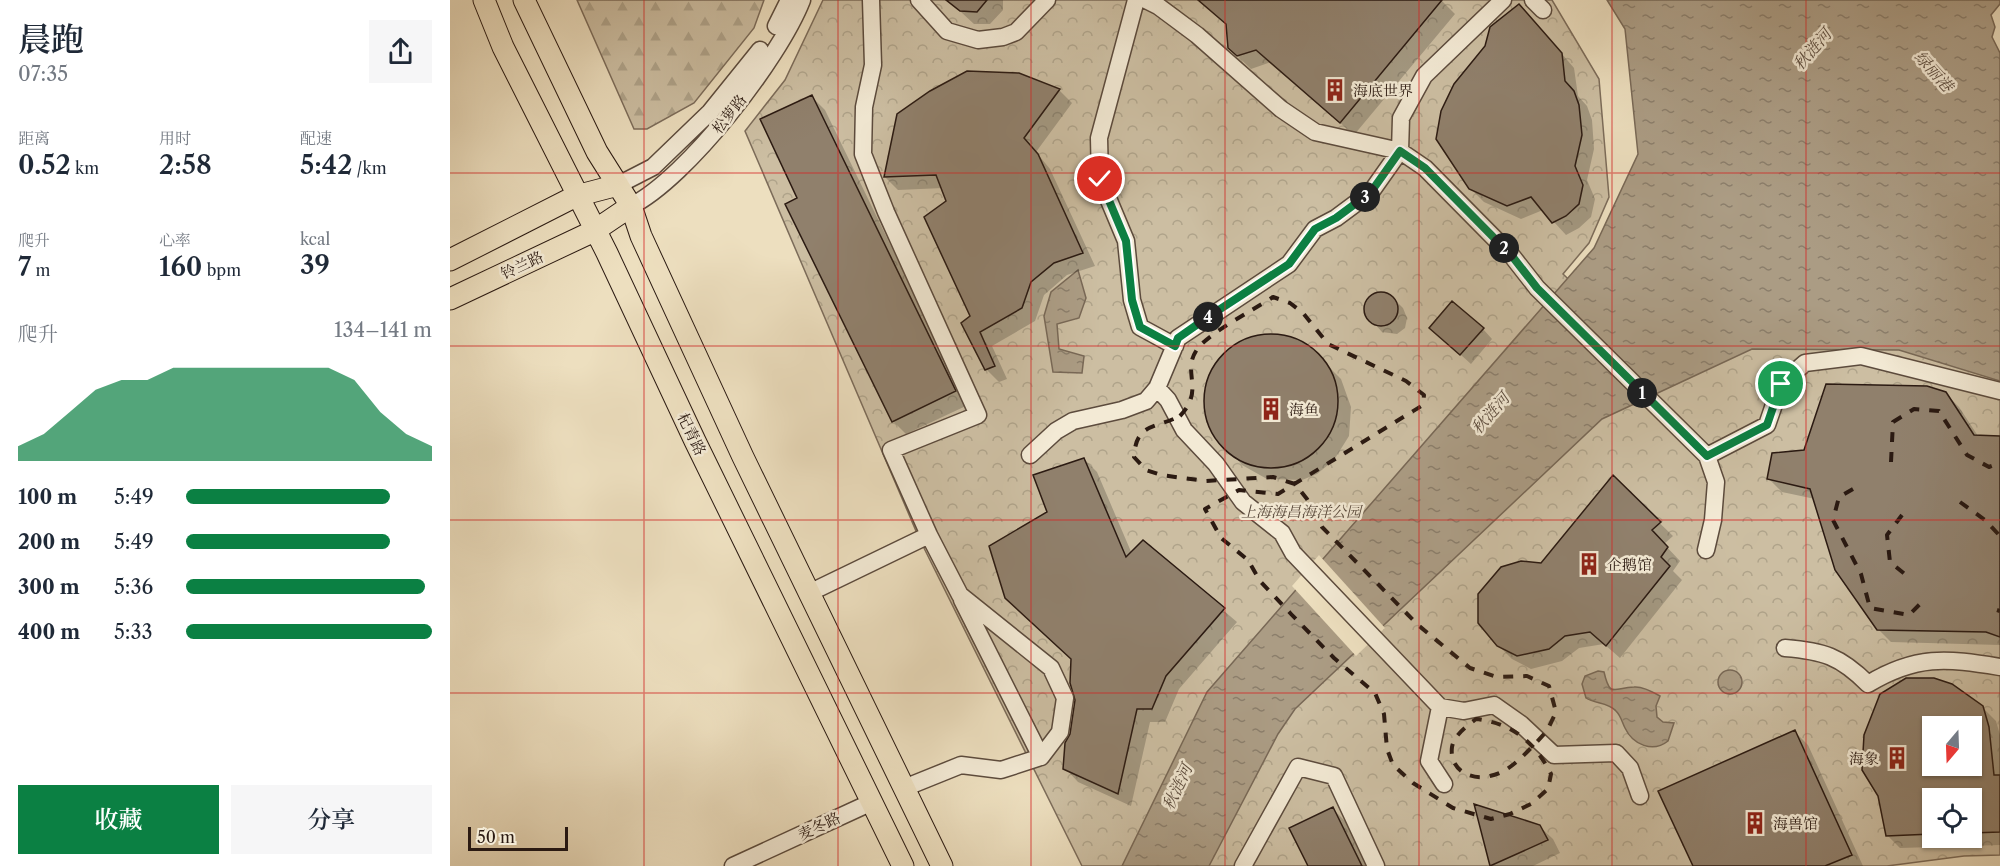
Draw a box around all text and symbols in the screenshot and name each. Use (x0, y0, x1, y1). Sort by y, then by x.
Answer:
text: 晨跑 (18, 19, 84, 60)
button: share (369, 20, 432, 83)
water label: 秋涟河 (1789, 22, 1837, 74)
water label: 绿丽港 (1911, 46, 1959, 97)
text: 07:35 (18, 62, 68, 86)
building icon: 海底世界 (1322, 77, 1348, 103)
place label: 海底世界 (1353, 81, 1413, 100)
street label: 松萝路 (708, 90, 750, 138)
text: 距离 (18, 128, 50, 148)
text: 用时 (159, 128, 191, 148)
text: 配速 (300, 128, 332, 148)
text: 0.52 (18, 149, 71, 181)
text: 2:58 (159, 149, 212, 181)
text: 5:42 (300, 149, 352, 181)
pin (1074, 153, 1125, 204)
text: km (71, 158, 99, 178)
text: /km (352, 158, 387, 178)
icon: check (1083, 162, 1116, 195)
pin: 3 (1350, 182, 1380, 212)
text: 3 (1360, 187, 1370, 207)
text: kcal (300, 229, 330, 249)
text: 爬升 (18, 230, 50, 250)
text: 心率 (159, 230, 191, 250)
pin: 2 (1489, 233, 1519, 263)
text: 2 (1499, 238, 1509, 258)
street label: 铃兰路 (498, 247, 546, 283)
text: 39 (300, 249, 330, 281)
text: 7 (18, 251, 31, 283)
text: 160 (159, 251, 202, 283)
text: m (31, 260, 50, 280)
text: bpm (202, 260, 241, 280)
pin: 4 (1193, 302, 1223, 332)
text: 4 (1203, 307, 1213, 327)
text: 134–141 m (334, 318, 432, 342)
text: 爬升 (18, 322, 58, 346)
pin (1755, 358, 1806, 409)
icon: arrive (1764, 367, 1797, 400)
pin: 1 (1627, 378, 1657, 408)
text: 1 (1638, 383, 1646, 403)
water label: 秋涟河 (1467, 386, 1515, 438)
building icon: 海鱼 (1258, 396, 1284, 422)
place label: 海鱼 (1289, 400, 1319, 419)
street label: 杞青路 (674, 410, 710, 458)
text: 100 m (18, 485, 77, 509)
text: 5:49 (114, 485, 154, 509)
park label: 上海海昌海洋公园 (1241, 502, 1363, 521)
text: 200 m (18, 530, 80, 554)
text: 5:49 (114, 530, 154, 554)
building icon: 企鹅馆 (1576, 551, 1602, 577)
place label: 企鹅馆 (1607, 555, 1652, 574)
text: 300 m (18, 575, 80, 599)
text: 5:36 (114, 575, 153, 599)
text: 400 m (18, 620, 80, 644)
text: 5:33 (114, 620, 153, 644)
north arrow (1922, 716, 1982, 776)
map controls (1922, 716, 1982, 848)
building icon: 海象 (1884, 745, 1910, 771)
place label: 海象 (1849, 749, 1879, 768)
water label: 秋涟河 (1158, 758, 1197, 813)
button: 收藏 (18, 785, 219, 854)
button: 分享 (231, 785, 432, 854)
button: locate (1922, 788, 1982, 848)
street label: 麦冬路 (795, 808, 843, 844)
building icon: 海兽馆 (1742, 810, 1768, 836)
place label: 海兽馆 (1773, 814, 1818, 833)
scale bar (468, 824, 568, 852)
text: 50 m (477, 827, 515, 847)

